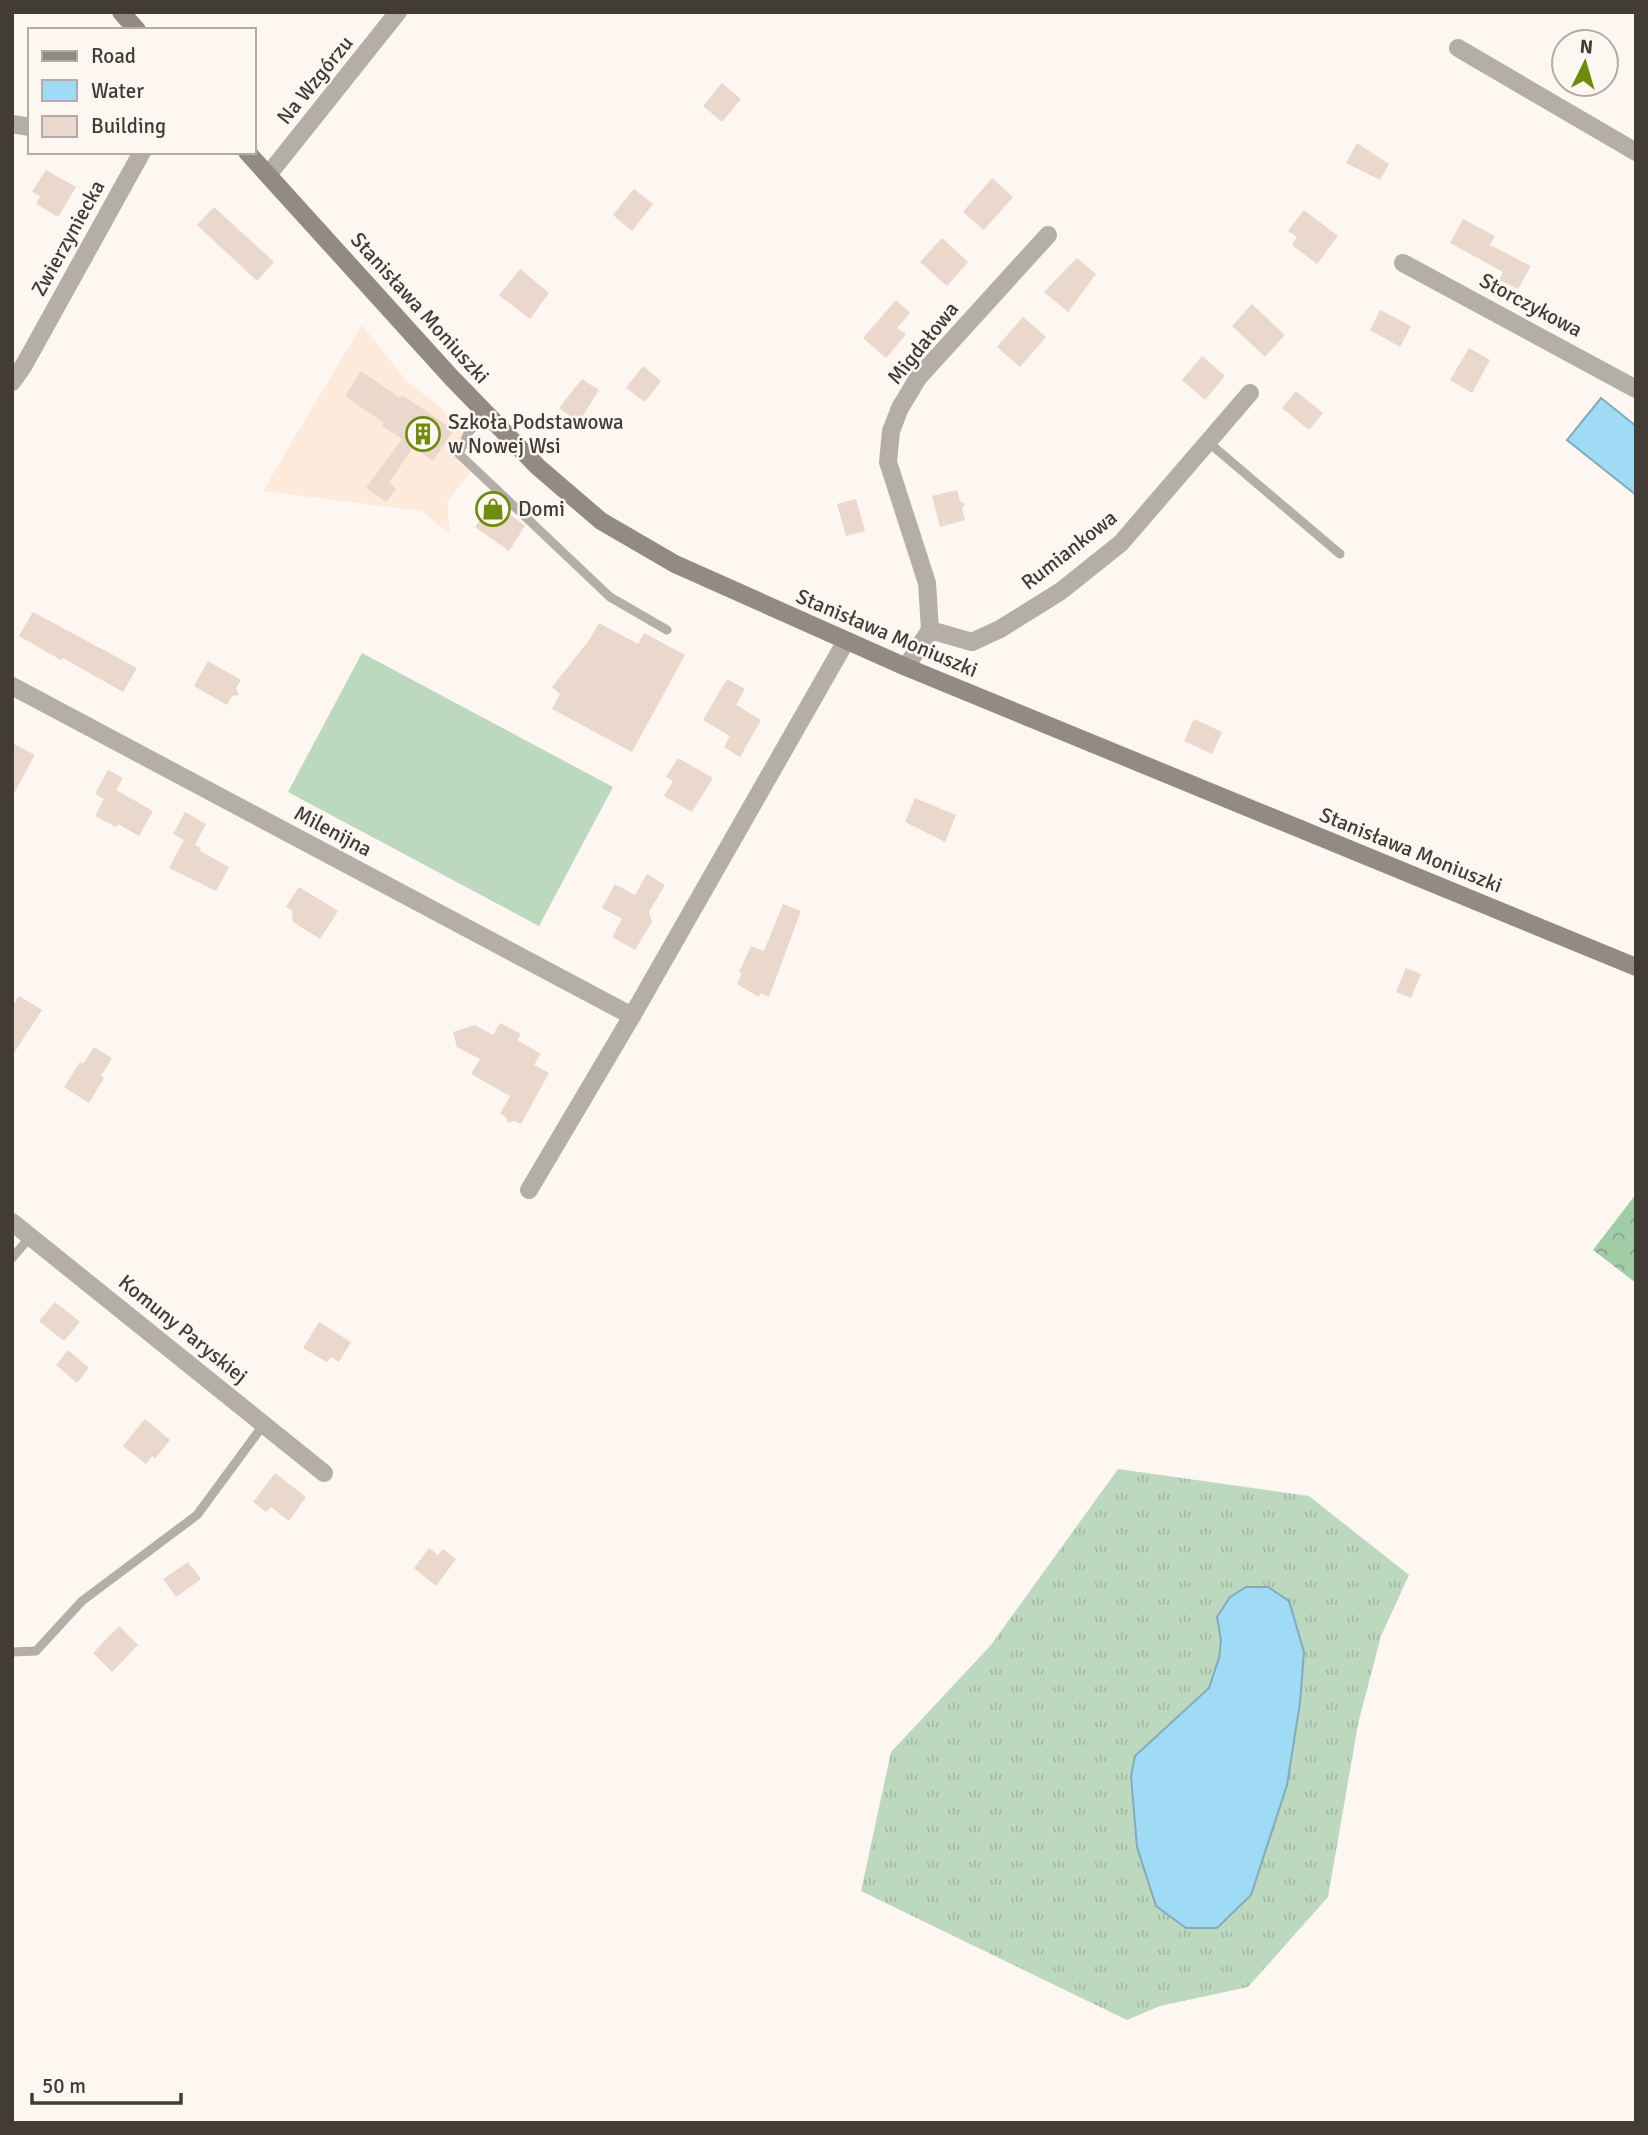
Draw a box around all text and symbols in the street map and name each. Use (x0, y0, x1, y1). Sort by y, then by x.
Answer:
legend (28, 28, 256, 154)
north arrow (1550, 28, 1620, 98)
street label: Na Wzgórzu (271, 30, 359, 130)
text: N (1579, 35, 1594, 60)
text: Road (91, 43, 136, 69)
text: Water (91, 78, 144, 104)
text: Building (91, 113, 166, 139)
street label: Zwierzyniecka (25, 175, 111, 301)
street label: Stanisława Moniuszki (345, 227, 495, 389)
street label: Storczykowa (1475, 267, 1587, 343)
street label: Migdałowa (882, 296, 964, 390)
place label: Szkoła Podstawowa w Nowej Wsi (448, 409, 624, 459)
building icon: Szkoła Podstawowa w Nowej Wsi (404, 415, 442, 453)
shop icon: Domi (474, 490, 512, 528)
place label: Domi (518, 496, 565, 522)
street label: Rumiankowa (1016, 504, 1122, 596)
street label: Stanisława Moniuszki (792, 583, 982, 683)
street label: Milenijna (290, 800, 376, 862)
street label: Stanisława Moniuszki (1316, 801, 1506, 899)
street label: Komuny Paryskiej (113, 1269, 253, 1389)
scale bar (32, 2062, 180, 2106)
text: 50 m (42, 2073, 86, 2099)

